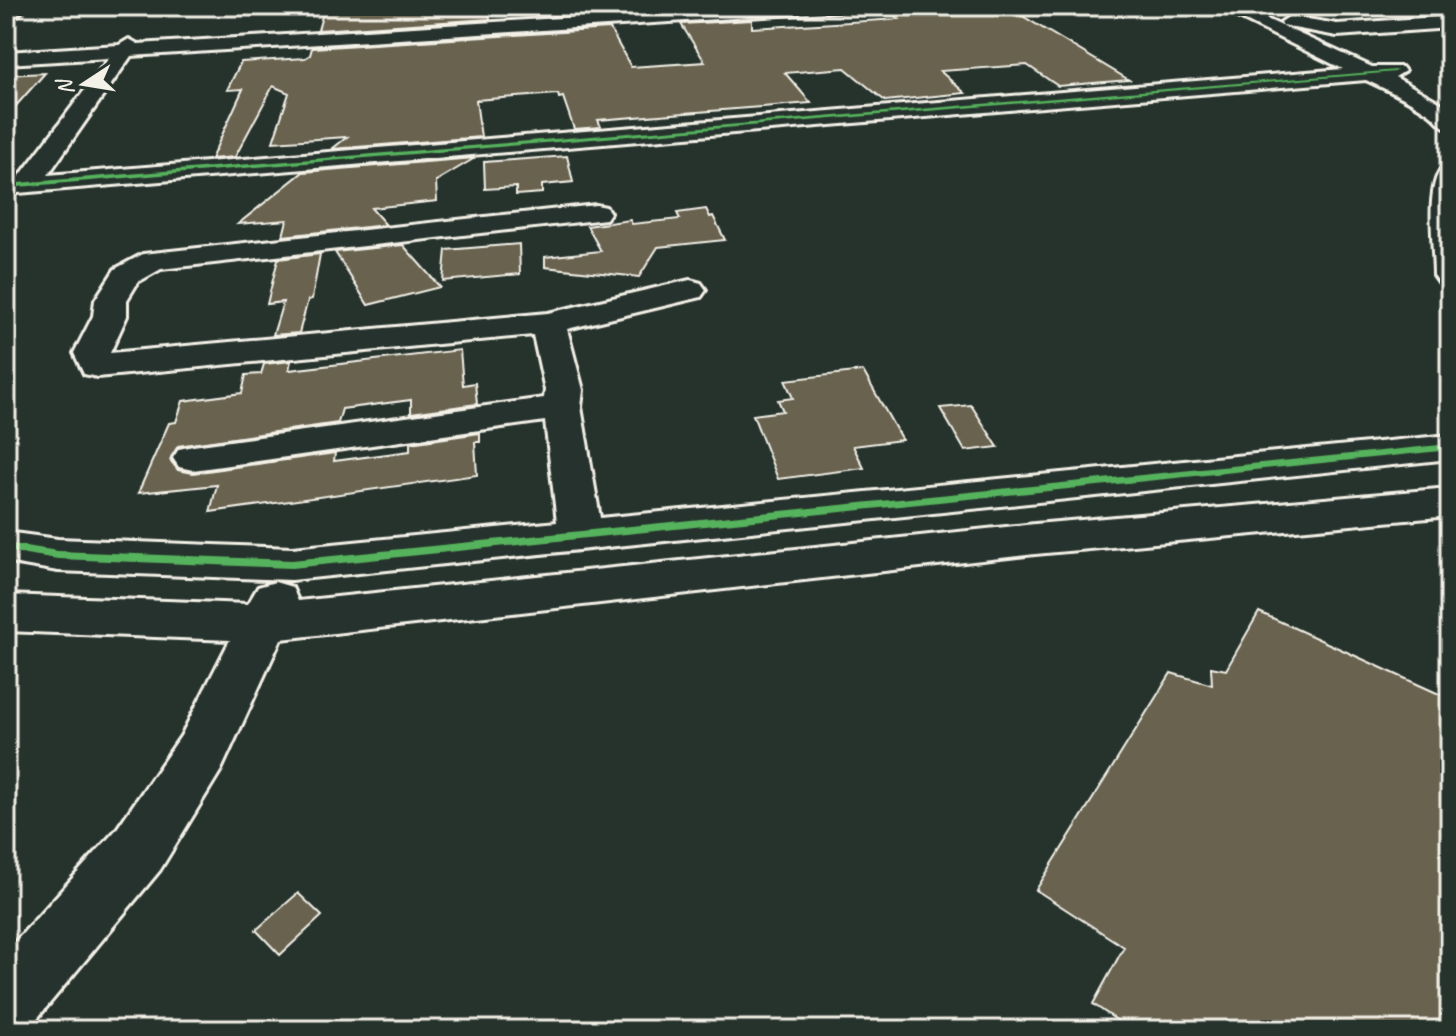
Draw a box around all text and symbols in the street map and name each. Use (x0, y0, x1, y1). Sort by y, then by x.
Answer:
north arrow (44, 44, 124, 124)
text: N (50, 75, 81, 98)

